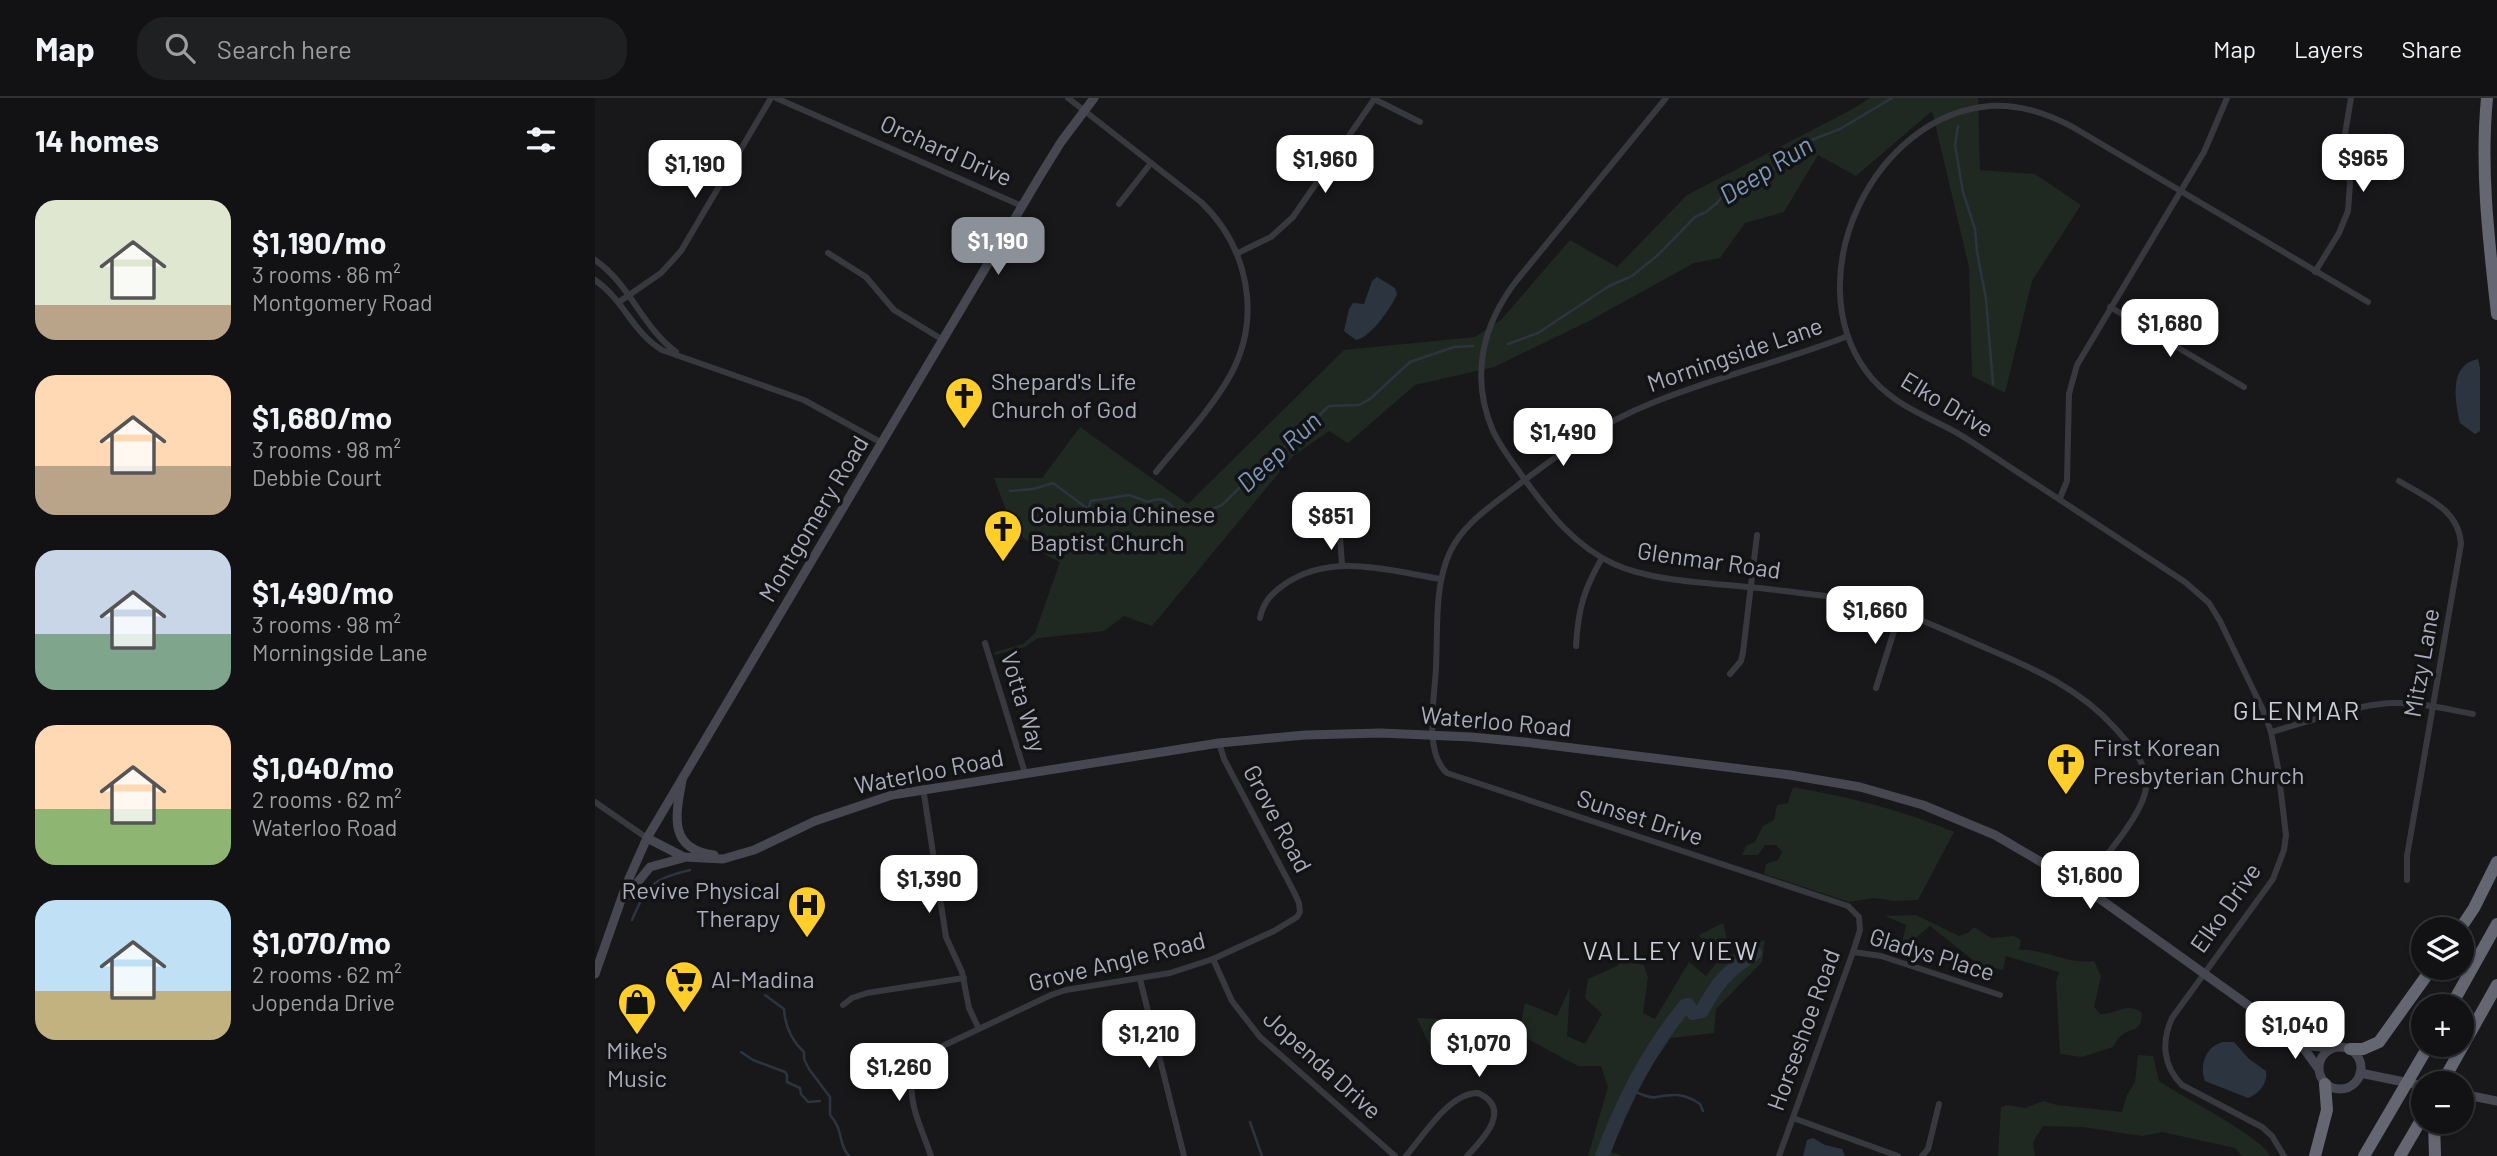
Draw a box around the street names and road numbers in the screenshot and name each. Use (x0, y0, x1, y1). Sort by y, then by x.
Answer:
street label: Orchard Drive (876, 108, 1017, 192)
street label: Morningside Lane (1643, 310, 1826, 397)
street label: Elko Drive (1896, 365, 1999, 443)
street label: Montgomery Road (752, 430, 874, 606)
street label: Glenmar Road (1636, 535, 1783, 584)
street label: Mitzy Lane (2397, 606, 2444, 719)
street label: Votta Way (995, 648, 1053, 755)
street label: Waterloo Road (1419, 699, 1573, 742)
street label: Waterloo Road (852, 742, 1006, 799)
street label: Grove Road (1238, 760, 1319, 877)
street label: Sunset Drive (1574, 783, 1707, 851)
street label: Elko Drive (2183, 857, 2266, 958)
street label: Gladys Place (1866, 921, 1999, 986)
street label: Grove Angle Road (1025, 925, 1208, 997)
street label: Horseshoe Road (1760, 945, 1845, 1114)
street label: Jopenda Drive (1258, 1003, 1388, 1125)

